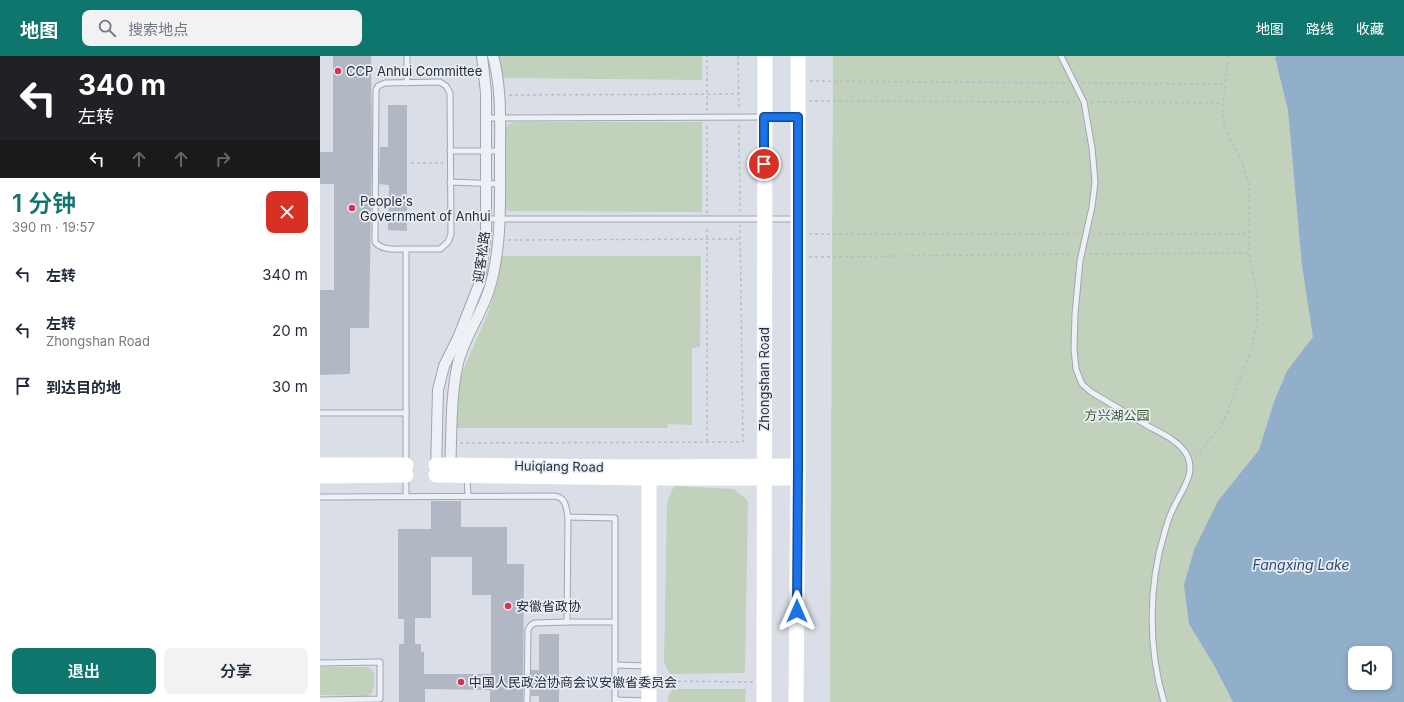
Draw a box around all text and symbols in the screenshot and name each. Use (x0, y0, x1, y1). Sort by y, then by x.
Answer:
search box (82, 10, 362, 46)
icon: search (96, 17, 118, 39)
text: 地图 (20, 19, 58, 42)
text: 搜索地点 (128, 20, 188, 39)
text: 地图 (1256, 20, 1284, 37)
text: 路线 (1306, 20, 1334, 37)
text: 收藏 (1356, 20, 1384, 37)
place label: CCP Anhui Committee (346, 63, 482, 79)
marker: CCP Anhui Committee (333, 66, 343, 76)
text: 340 m (78, 68, 166, 102)
icon: left (12, 72, 64, 124)
text: 左转 (78, 106, 114, 127)
pin (747, 147, 781, 181)
icon: left (86, 148, 108, 170)
icon: ahead (128, 148, 150, 170)
icon: ahead (170, 148, 192, 170)
icon: right (212, 148, 234, 170)
icon: arrive (753, 153, 775, 175)
text: 1 分钟 (12, 189, 76, 218)
button: close (266, 191, 308, 233)
place label: People's Government of Anhui (360, 193, 491, 224)
marker: People's Government of Anhui (347, 203, 357, 213)
text: 390 m · 19:57 (12, 219, 95, 235)
street label: 迎客松路 (469, 230, 493, 284)
icon: left (12, 263, 34, 285)
text: 340 m (262, 265, 308, 284)
text: 左转 (46, 266, 76, 285)
text: 左转 (46, 314, 76, 333)
icon: left (12, 319, 34, 341)
text: 20 m (272, 321, 308, 340)
street label: Zhongshan Road (756, 327, 772, 431)
text: Zhongshan Road (46, 333, 150, 349)
icon: arrive (12, 375, 34, 397)
text: 30 m (272, 377, 308, 396)
text: 到达目的地 (46, 378, 121, 397)
park label: 方兴湖公园 (1084, 407, 1150, 423)
street label: Huiqiang Road (514, 457, 604, 475)
water label: Fangxing Lake (1253, 556, 1349, 573)
position arrow (776, 590, 818, 632)
place label: 安徽省政协 (516, 598, 581, 614)
marker: 安徽省政协 (503, 601, 513, 611)
map controls (1348, 646, 1392, 690)
button: sound (1348, 646, 1392, 690)
button: 退出 (12, 648, 156, 694)
button: 分享 (164, 648, 308, 694)
place label: 中国人民政治协商会议安徽省委员会 (469, 674, 677, 690)
marker: 中国人民政治协商会议安徽省委员会 (456, 677, 466, 687)

